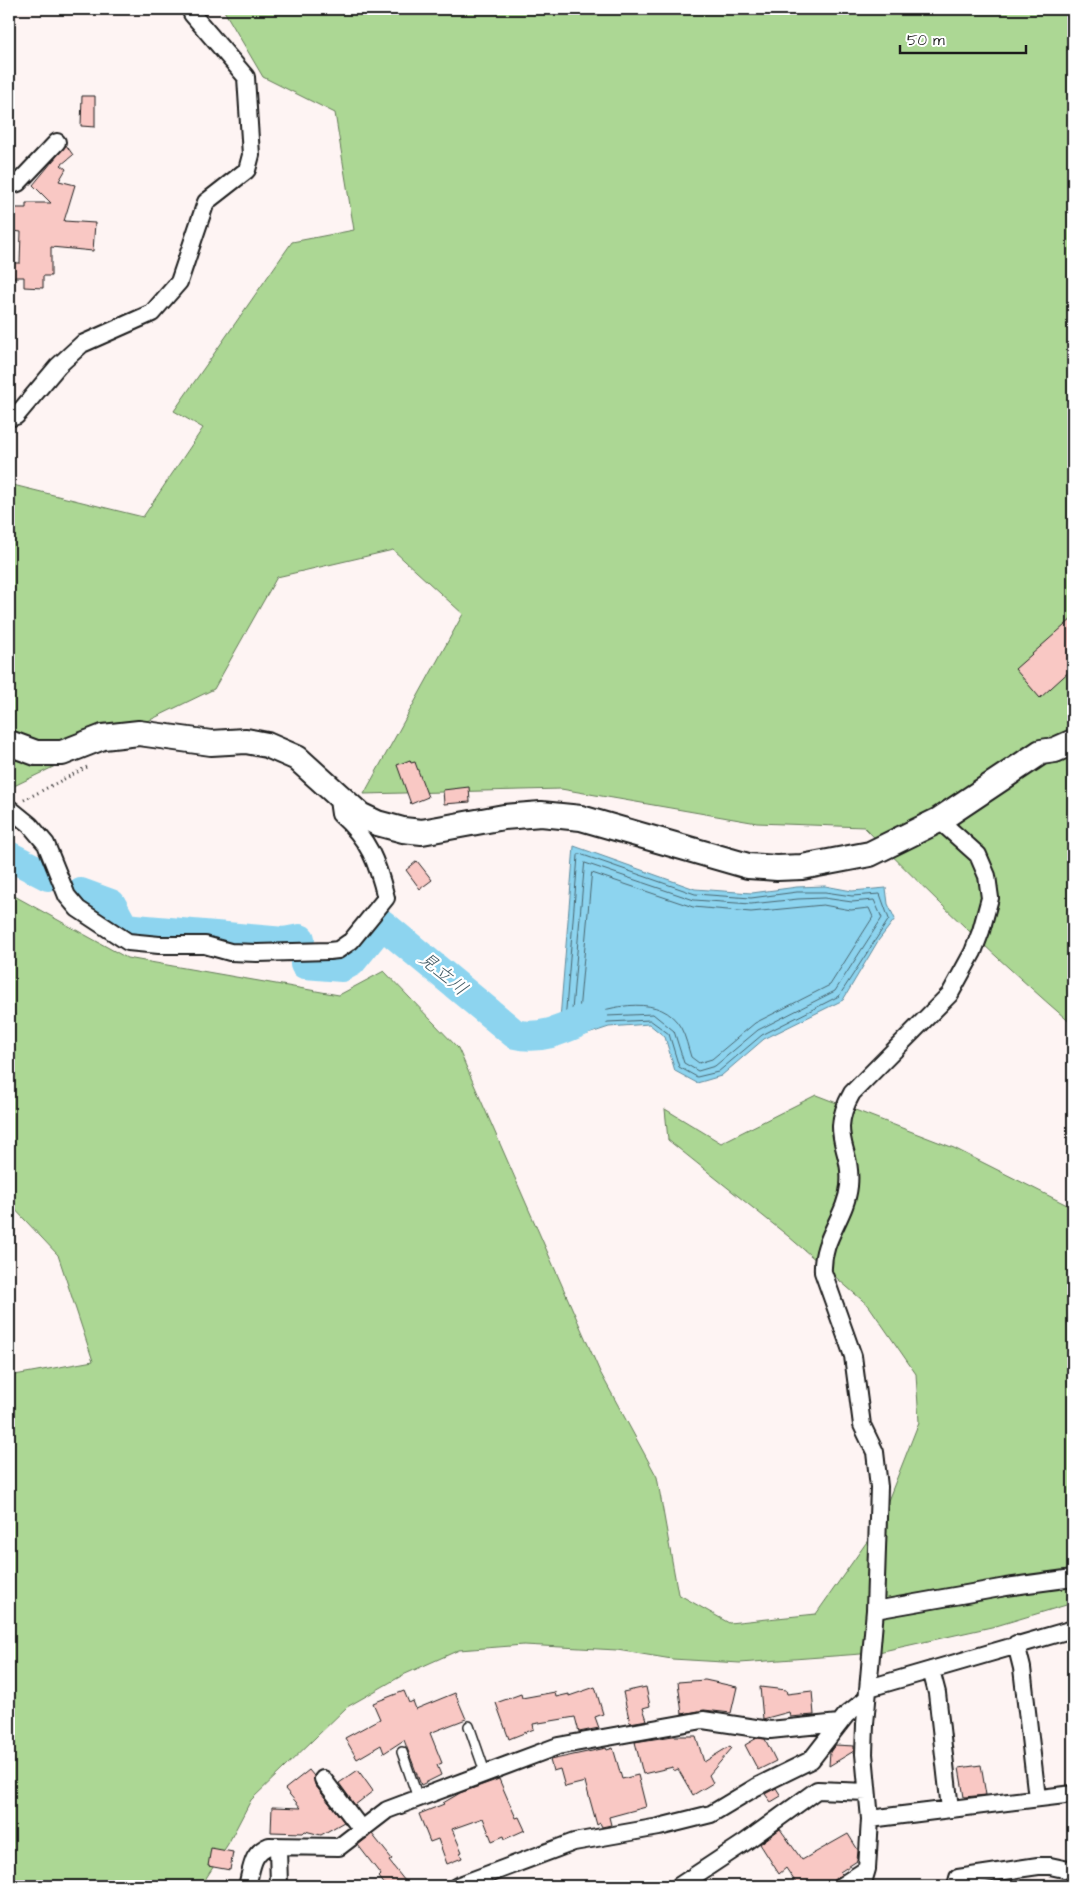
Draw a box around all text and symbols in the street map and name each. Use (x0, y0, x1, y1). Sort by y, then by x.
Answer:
scale bar (900, 22, 1026, 54)
text: 50 m (907, 30, 945, 51)
water label: 見立川 (412, 945, 474, 1003)

